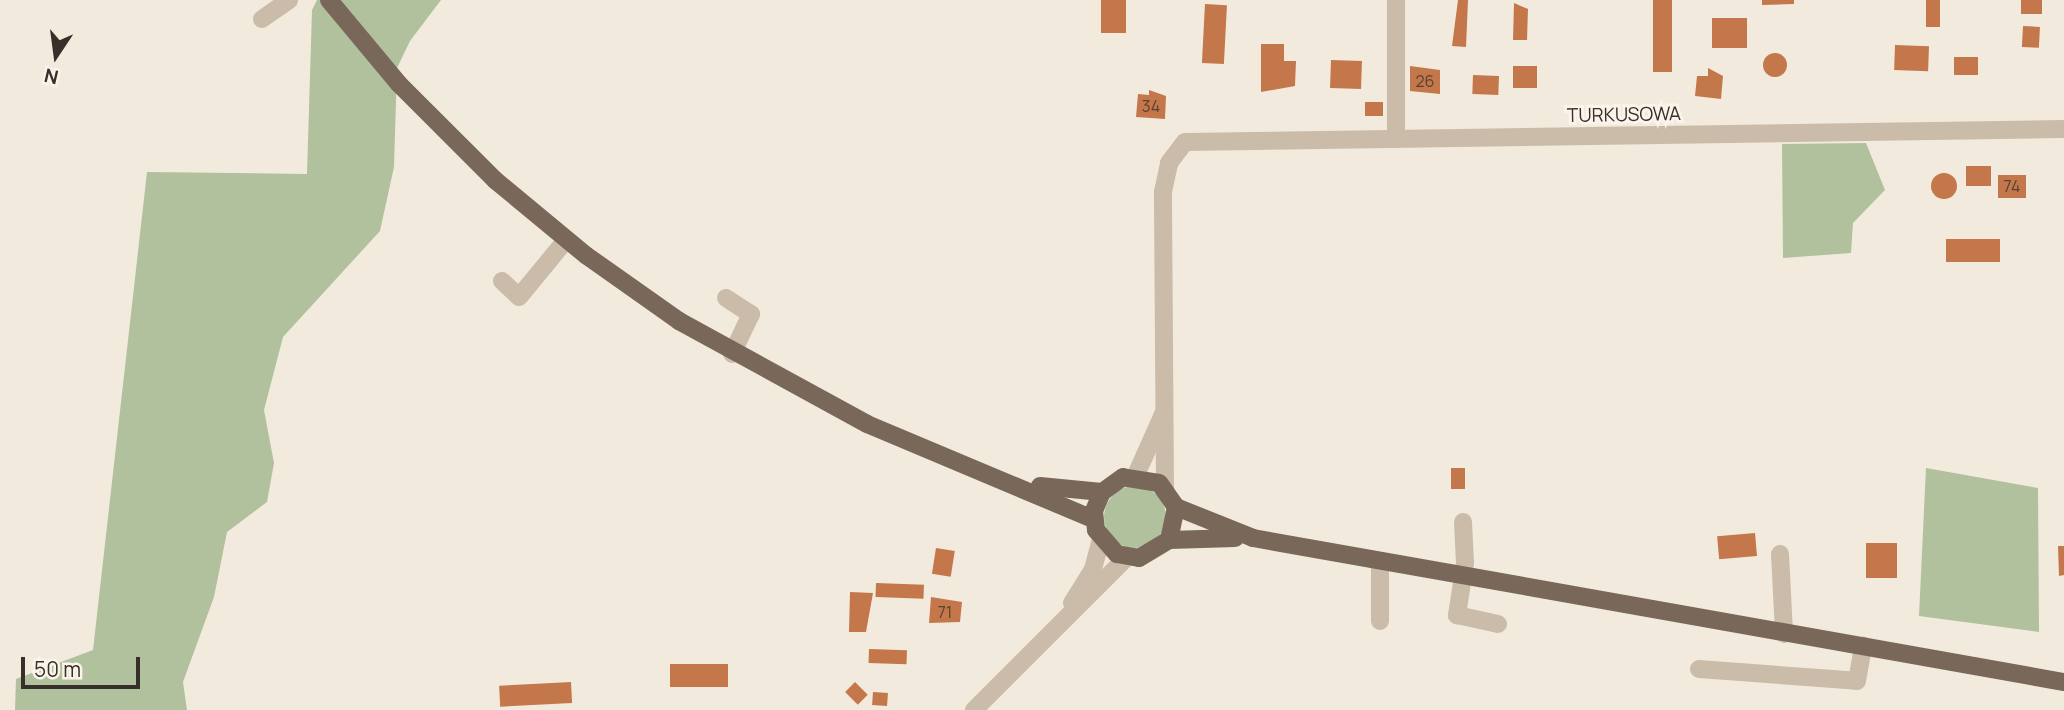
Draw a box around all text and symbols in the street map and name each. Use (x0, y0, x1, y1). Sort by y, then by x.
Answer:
north arrow (21, 21, 91, 91)
text: N (42, 62, 61, 91)
house number: 26 (1415, 71, 1435, 91)
house number: 34 (1142, 96, 1160, 116)
street label: TURKUSOWA (1567, 103, 1681, 127)
house number: 74 (2004, 176, 2020, 196)
house number: 71 (938, 602, 952, 622)
scale bar (24, 644, 144, 688)
text: 50 m (34, 655, 81, 683)

